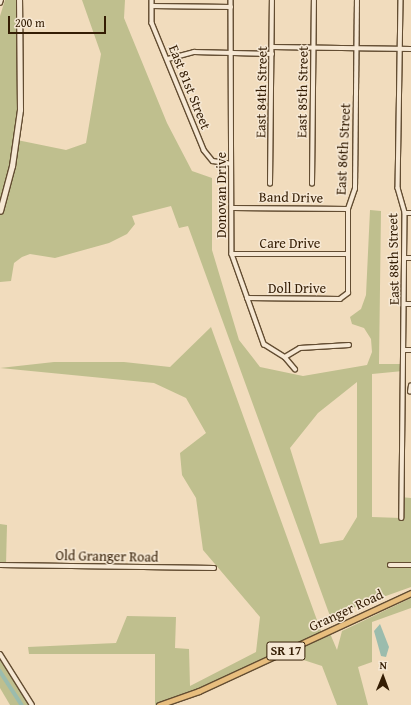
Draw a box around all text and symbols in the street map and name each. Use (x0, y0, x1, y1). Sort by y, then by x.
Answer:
scale bar (10, 8, 108, 34)
text: 200 m (15, 14, 45, 31)
street label: East 81st Street (165, 42, 215, 132)
street label: East 84th Street (252, 46, 270, 138)
street label: East 85th Street (293, 46, 311, 138)
street label: East 86th Street (332, 103, 354, 195)
street label: Donovan Drive (213, 152, 229, 238)
street label: Band Drive (259, 188, 323, 206)
street label: East 88th Street (384, 213, 402, 305)
street label: Care Drive (260, 235, 320, 251)
street label: Doll Drive (268, 280, 326, 296)
street label: Old Granger Road (55, 547, 159, 565)
street label: Granger Road (306, 585, 386, 635)
road number: SR 17 (266, 640, 306, 662)
north arrow (363, 657, 403, 697)
text: N (379, 657, 387, 673)

